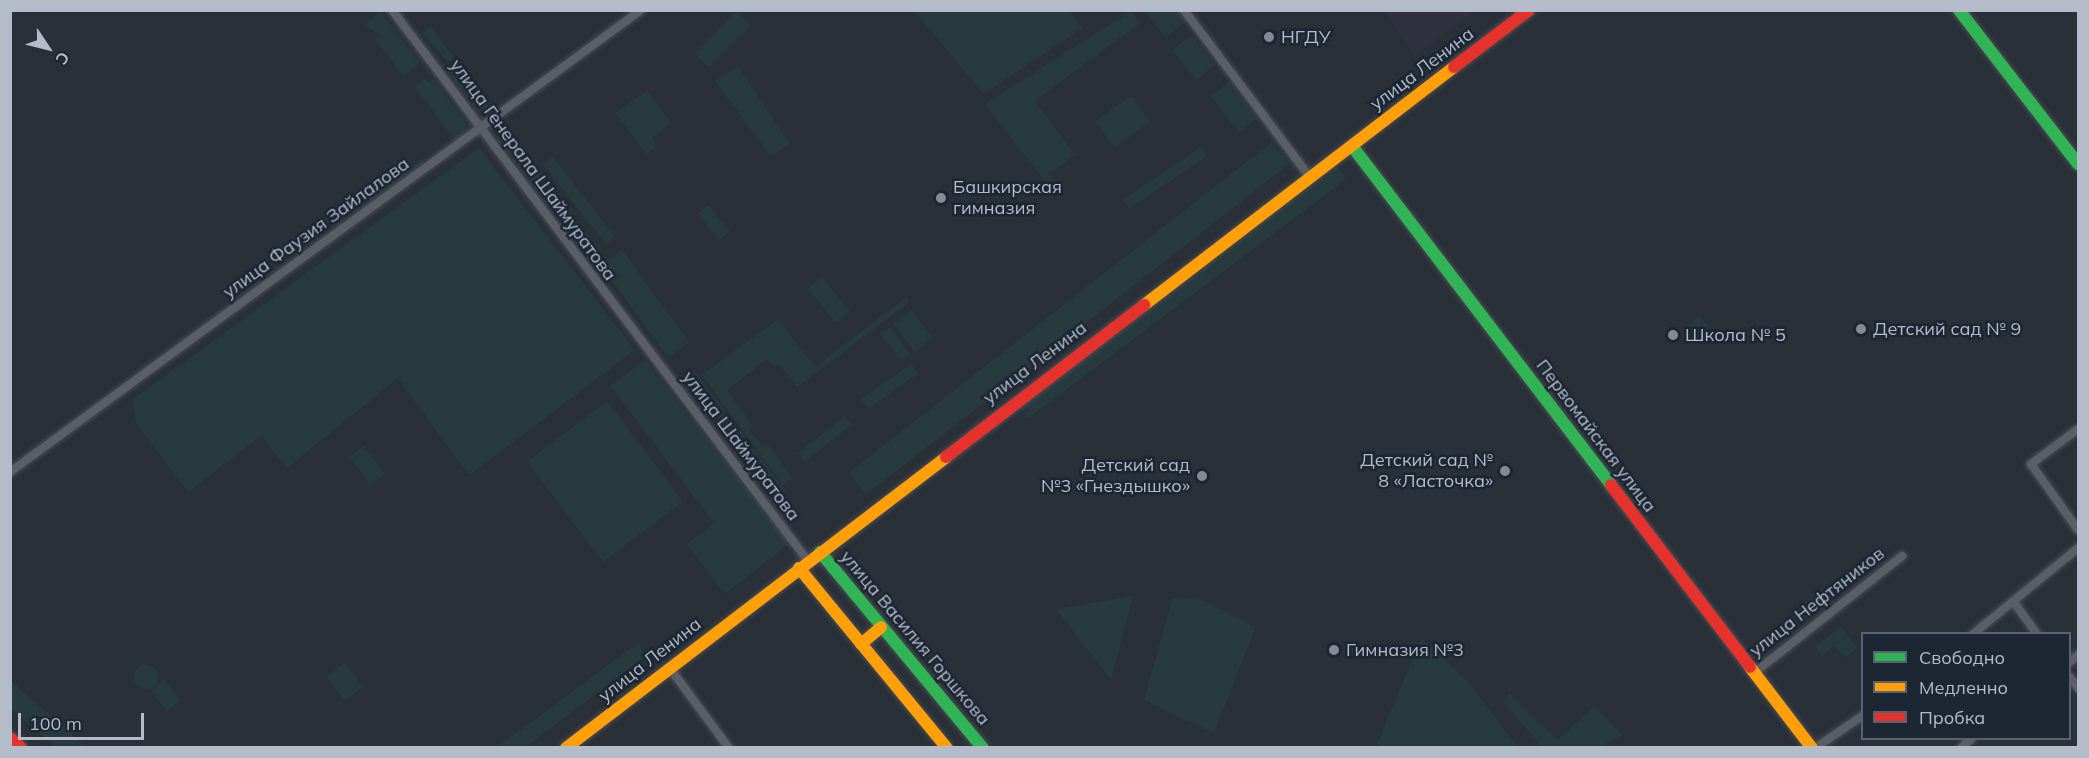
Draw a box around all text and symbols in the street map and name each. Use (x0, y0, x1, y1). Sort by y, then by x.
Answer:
north arrow (18, 18, 78, 78)
street label: улица Ленина (1366, 23, 1478, 115)
place label: НГДУ (1281, 26, 1331, 48)
marker: НГДУ (1262, 30, 1276, 44)
text: С (51, 48, 74, 69)
street label: улица Генерала Шаймуратова (445, 55, 621, 285)
street label: улица Фаузия Зайлалова (219, 153, 413, 303)
place label: Башкирская гимназия (953, 177, 1062, 219)
marker: Башкирская гимназия (934, 191, 948, 205)
street label: улица Ленина (979, 317, 1091, 409)
place label: Детский сад № 9 (1873, 318, 2021, 340)
marker: Детский сад № 9 (1854, 322, 1868, 336)
place label: Школа № 5 (1685, 324, 1786, 346)
marker: Школа № 5 (1666, 328, 1680, 342)
street label: Первомайская улица (1531, 355, 1661, 517)
street label: улица Шаймуратова (678, 367, 804, 525)
place label: Детский сад № 8 «Ласточка» (1360, 450, 1493, 492)
place label: Детский сад №3 «Гнездышко» (1041, 455, 1190, 498)
marker: Детский сад № 8 «Ласточка» (1498, 464, 1512, 478)
marker: Детский сад №3 «Гнездышко» (1195, 469, 1209, 483)
street label: улица Нефтяников (1745, 543, 1889, 661)
street label: улица Василия Горшкова (836, 546, 994, 730)
street label: улица Ленина (594, 613, 706, 707)
legend (1861, 632, 2071, 740)
place label: Гимназия №3 (1346, 639, 1464, 661)
marker: Гимназия №3 (1327, 643, 1341, 657)
text: Свободно (1919, 646, 2005, 669)
text: Медленно (1919, 676, 2008, 699)
scale bar (21, 701, 147, 739)
text: Пробка (1919, 706, 1985, 729)
text: 100 m (29, 712, 82, 735)

